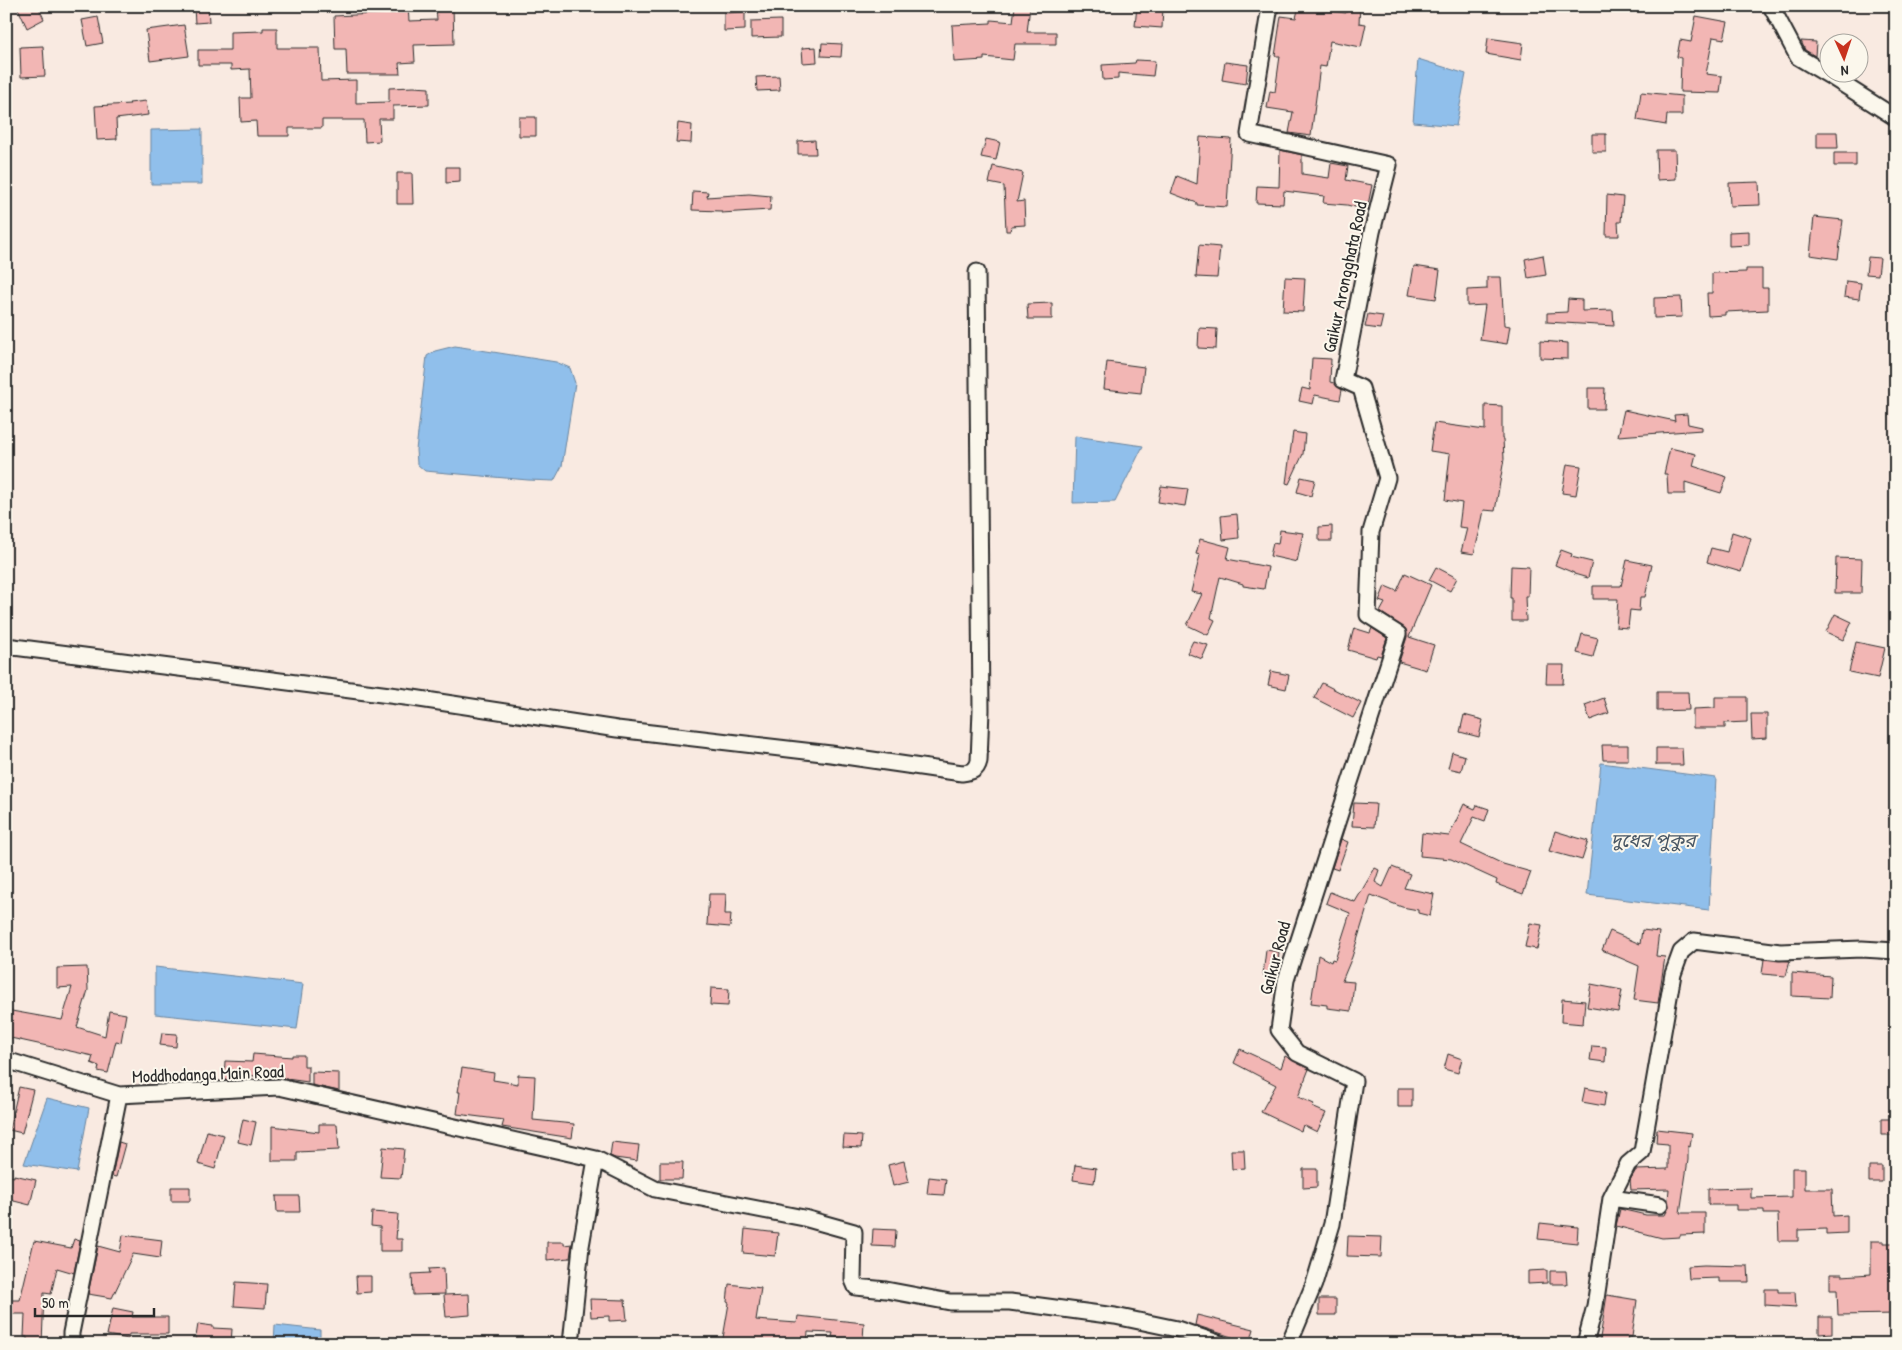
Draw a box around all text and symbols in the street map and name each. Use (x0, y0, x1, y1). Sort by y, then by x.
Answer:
north arrow (1820, 32, 1870, 82)
text: N (1840, 62, 1849, 81)
street label: Gaikur Arongghata Road (1316, 199, 1373, 355)
water label: দুধের পুকুর (1611, 827, 1699, 853)
street label: Gaikur Road (1253, 918, 1296, 997)
street label: Moddhodanga Main Road (132, 1058, 284, 1089)
scale bar (35, 1285, 154, 1317)
text: 50 m (42, 1292, 69, 1313)

